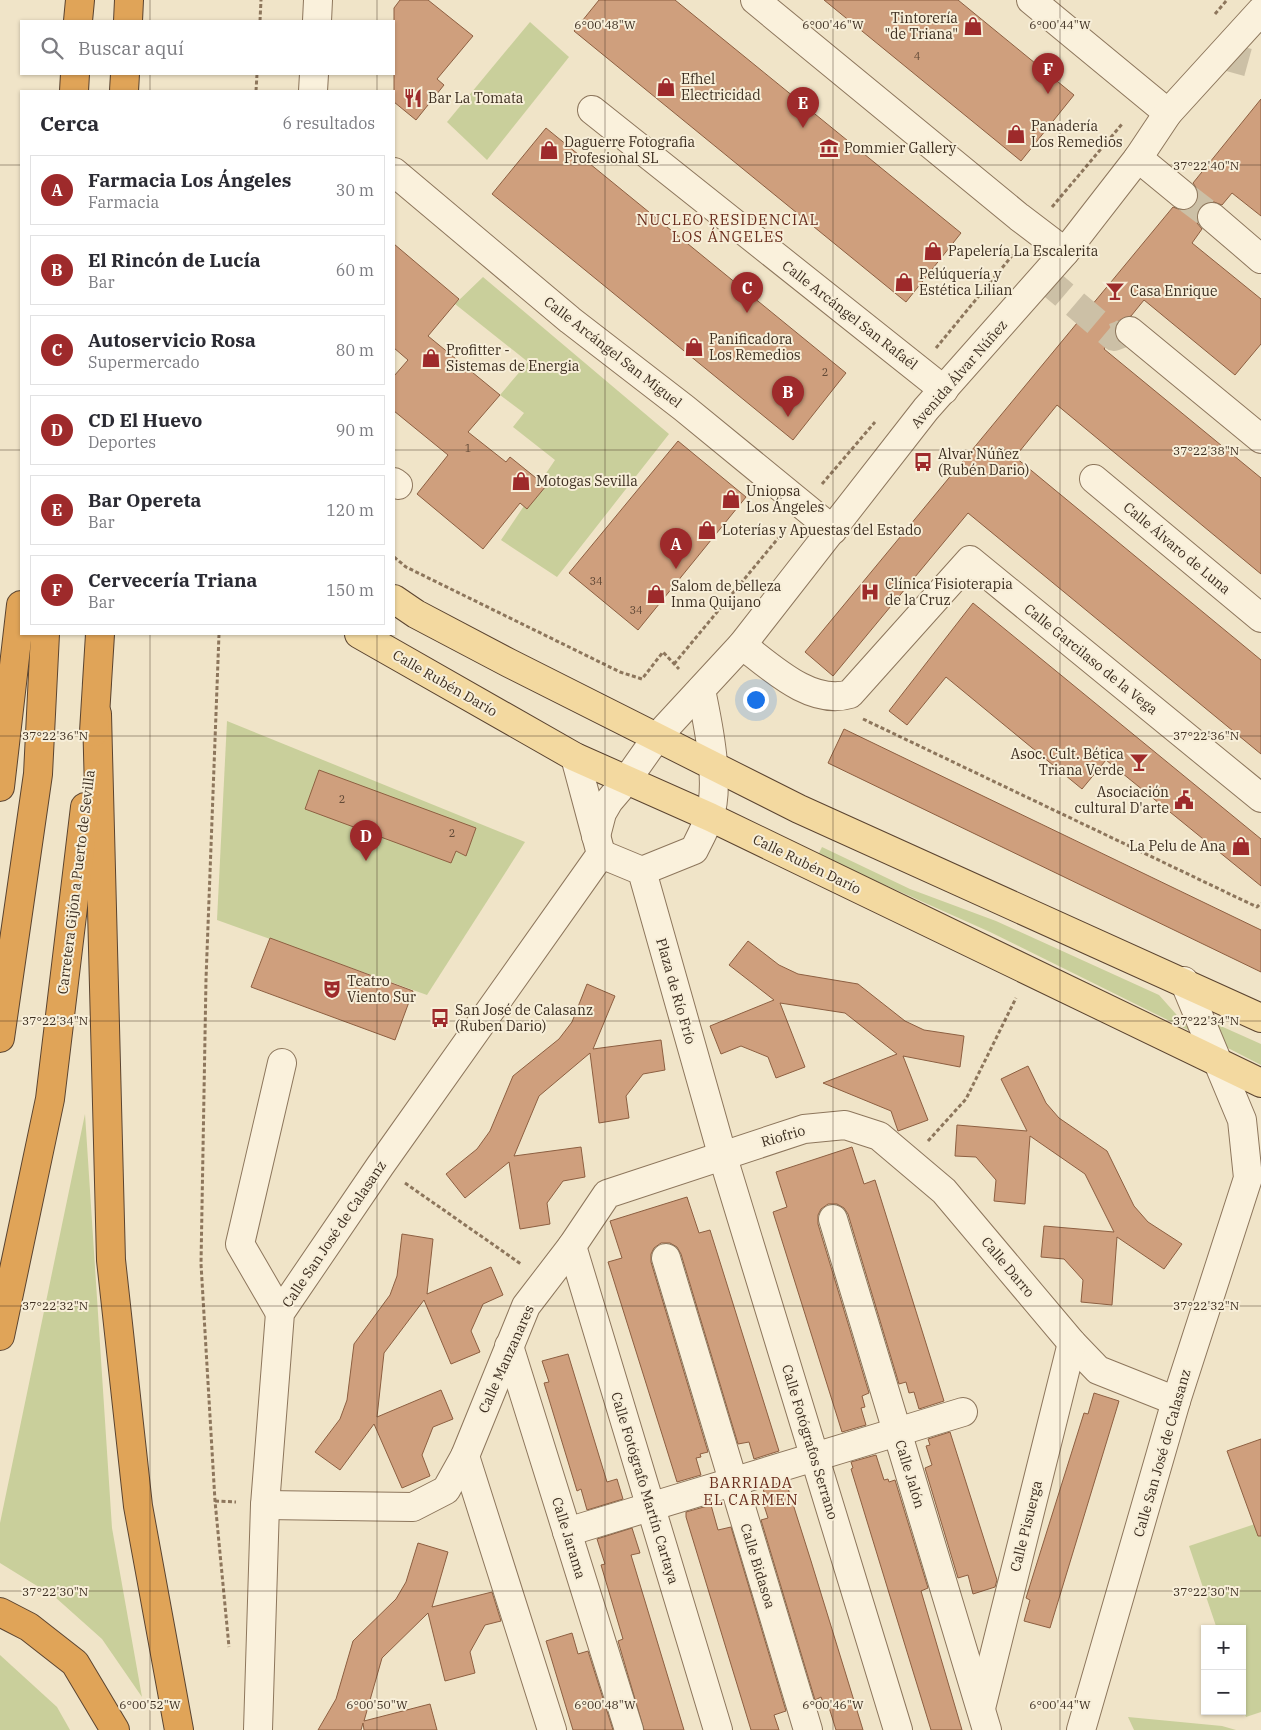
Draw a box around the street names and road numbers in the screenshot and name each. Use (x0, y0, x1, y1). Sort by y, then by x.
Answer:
street label: Calle Arcángel San Rafaél (779, 257, 921, 373)
street label: Calle Arcángel San Miguel (540, 292, 686, 412)
street label: Avenida Álvar Núñez (906, 315, 1011, 432)
street label: Calle Álvaro de Luna (1120, 497, 1235, 598)
street label: Calle Garcilaso de la Vega (1020, 599, 1162, 719)
street label: Calle Rubén Darío (389, 646, 501, 720)
street label: Carretera Gijón a Puerto de Sevilla (53, 768, 99, 995)
street label: Calle Rubén Darío (750, 830, 864, 898)
street label: Plaza de Río Frío (652, 936, 700, 1046)
street label: Riofrio (759, 1121, 807, 1151)
street label: Calle San José de Calasanz (278, 1157, 390, 1311)
street label: Calle Darro (977, 1233, 1039, 1301)
street label: Calle Manzanares (474, 1302, 538, 1416)
street label: Calle Fotógrafos Serrano (778, 1362, 842, 1522)
street label: Calle San José de Calasanz (1129, 1367, 1195, 1539)
street label: Calle Fotógrafo Martín Cartaya (607, 1390, 683, 1587)
street label: Calle Jalón (891, 1438, 929, 1511)
street label: Calle Pisuerga (1006, 1478, 1046, 1573)
street label: Calle Jarama (548, 1495, 590, 1581)
street label: Calle Bidasoa (736, 1521, 780, 1611)

